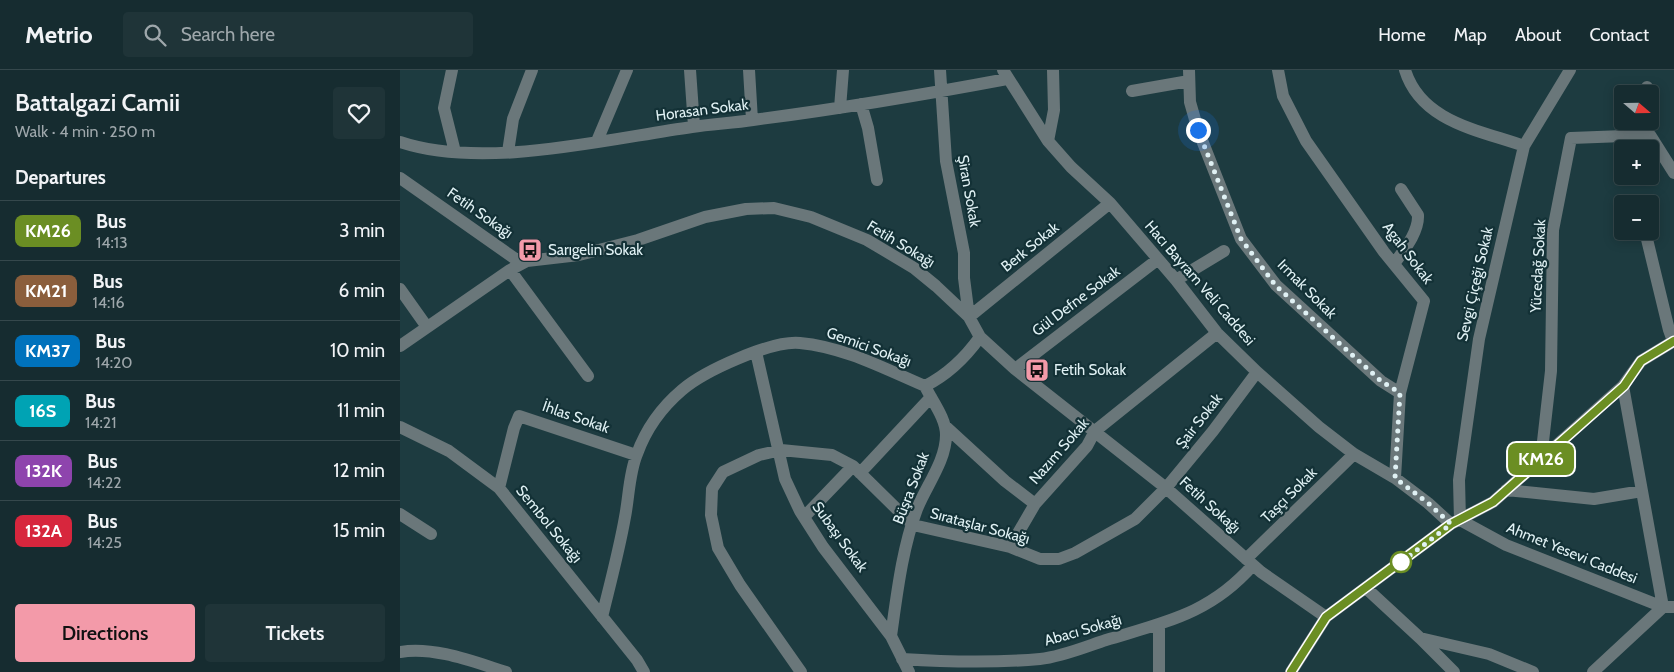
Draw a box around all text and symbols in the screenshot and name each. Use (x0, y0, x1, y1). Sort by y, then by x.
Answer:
search box (123, 12, 473, 57)
text: Metrio (25, 20, 93, 49)
icon: search (141, 21, 169, 49)
text: Search here (181, 23, 275, 46)
text: Home (1378, 24, 1426, 46)
text: Map (1454, 24, 1487, 46)
text: About (1515, 24, 1561, 46)
text: Contact (1589, 24, 1649, 46)
north arrow (1614, 85, 1659, 130)
map controls (1614, 85, 1659, 240)
button: heart (333, 87, 385, 139)
text: Battalgazi Camii (15, 88, 180, 117)
street label: Horasan Sokak (655, 95, 750, 125)
your location (1186, 118, 1211, 143)
text: Walk · 4 min · 250 m (15, 122, 155, 141)
button: + (1614, 140, 1659, 185)
street label: Şiran Sokak (954, 153, 984, 229)
text: Departures (15, 166, 106, 189)
street label: Fetih Sokağı (444, 184, 516, 242)
button: − (1614, 195, 1659, 240)
text: Bus (96, 210, 126, 233)
street label: Fetih Sokağı (864, 217, 938, 271)
street label: Hacı Bayram Veli Caddesi (1141, 217, 1259, 349)
street label: Berk Sokak (998, 218, 1063, 276)
street label: Agah Sokak (1379, 218, 1437, 288)
street label: Yücedağ Sokak (1527, 218, 1549, 314)
text: 3 min (339, 219, 385, 242)
text: KM26 (25, 220, 71, 242)
street label: Sevgi Çiçeği Sokak (1453, 225, 1497, 343)
text: 14:13 (96, 233, 128, 252)
bus stop icon: Sarıgelin Sokak (517, 237, 543, 263)
place label: Sarıgelin Sokak (548, 241, 643, 259)
street label: Irmak Sokak (1274, 256, 1341, 323)
street label: Gül Defne Sokak (1029, 262, 1124, 340)
text: Bus (92, 270, 123, 293)
text: 6 min (339, 279, 385, 302)
text: KM21 (25, 280, 67, 302)
text: 14:16 (92, 293, 125, 312)
street label: Gemici Sokağı (824, 323, 914, 371)
text: Bus (95, 330, 125, 353)
text: 10 min (330, 339, 385, 362)
text: KM37 (25, 340, 70, 362)
text: 14:20 (95, 353, 133, 372)
bus stop icon: Fetih Sokak (1024, 357, 1050, 383)
place label: Fetih Sokak (1054, 361, 1126, 379)
text: Bus (85, 390, 115, 413)
street label: Şair Sokak (1172, 390, 1226, 452)
street label: İhlas Sokak (540, 396, 613, 437)
text: 11 min (337, 399, 385, 422)
text: 16S (29, 400, 56, 422)
text: 14:21 (85, 413, 116, 432)
street label: Nazım Sokak (1025, 414, 1093, 488)
line badge: KM26 (1506, 443, 1576, 475)
text: KM26 (1518, 448, 1564, 470)
street label: Büşra Sokak (889, 449, 933, 527)
text: Bus (87, 450, 117, 473)
text: 12 min (333, 459, 385, 482)
text: 132K (25, 460, 62, 482)
street label: Taşçı Sokak (1257, 463, 1321, 527)
text: 14:22 (87, 473, 122, 492)
street label: Fetih Sokağı (1176, 473, 1244, 537)
street label: Sembol Sokağı (512, 482, 586, 566)
street label: Subaşı Sokak (809, 498, 872, 576)
street label: Sırataşlar Sokağı (928, 504, 1032, 548)
text: Bus (87, 510, 117, 533)
text: 15 min (333, 519, 385, 542)
street label: Ahmet Yesevi Caddesi (1504, 519, 1640, 587)
text: 132A (25, 520, 62, 542)
text: 14:25 (87, 533, 122, 552)
unlabelled marker (1390, 551, 1412, 573)
button: Directions (15, 604, 195, 662)
button: Tickets (205, 604, 385, 662)
street label: Abacı Sokağı (1042, 610, 1124, 650)

